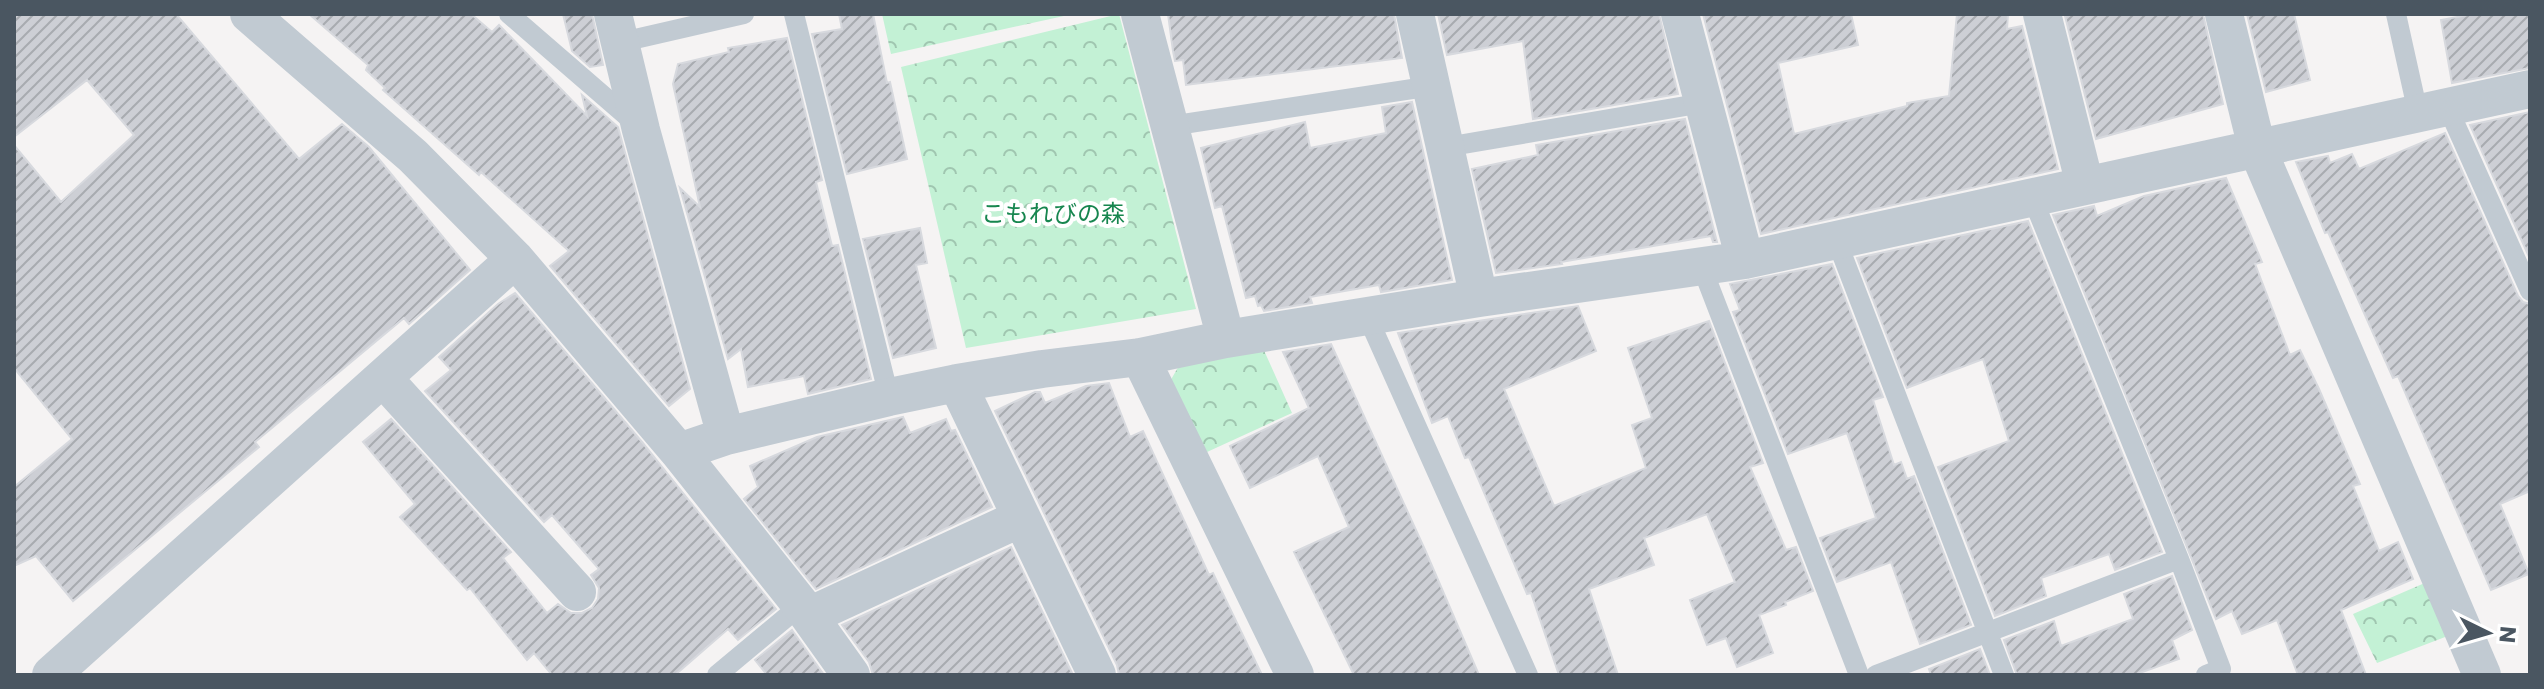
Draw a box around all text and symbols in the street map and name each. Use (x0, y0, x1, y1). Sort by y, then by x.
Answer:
park label: こもれびの森 (981, 197, 1125, 230)
north arrow (2448, 593, 2528, 673)
text: N (2491, 625, 2524, 644)

